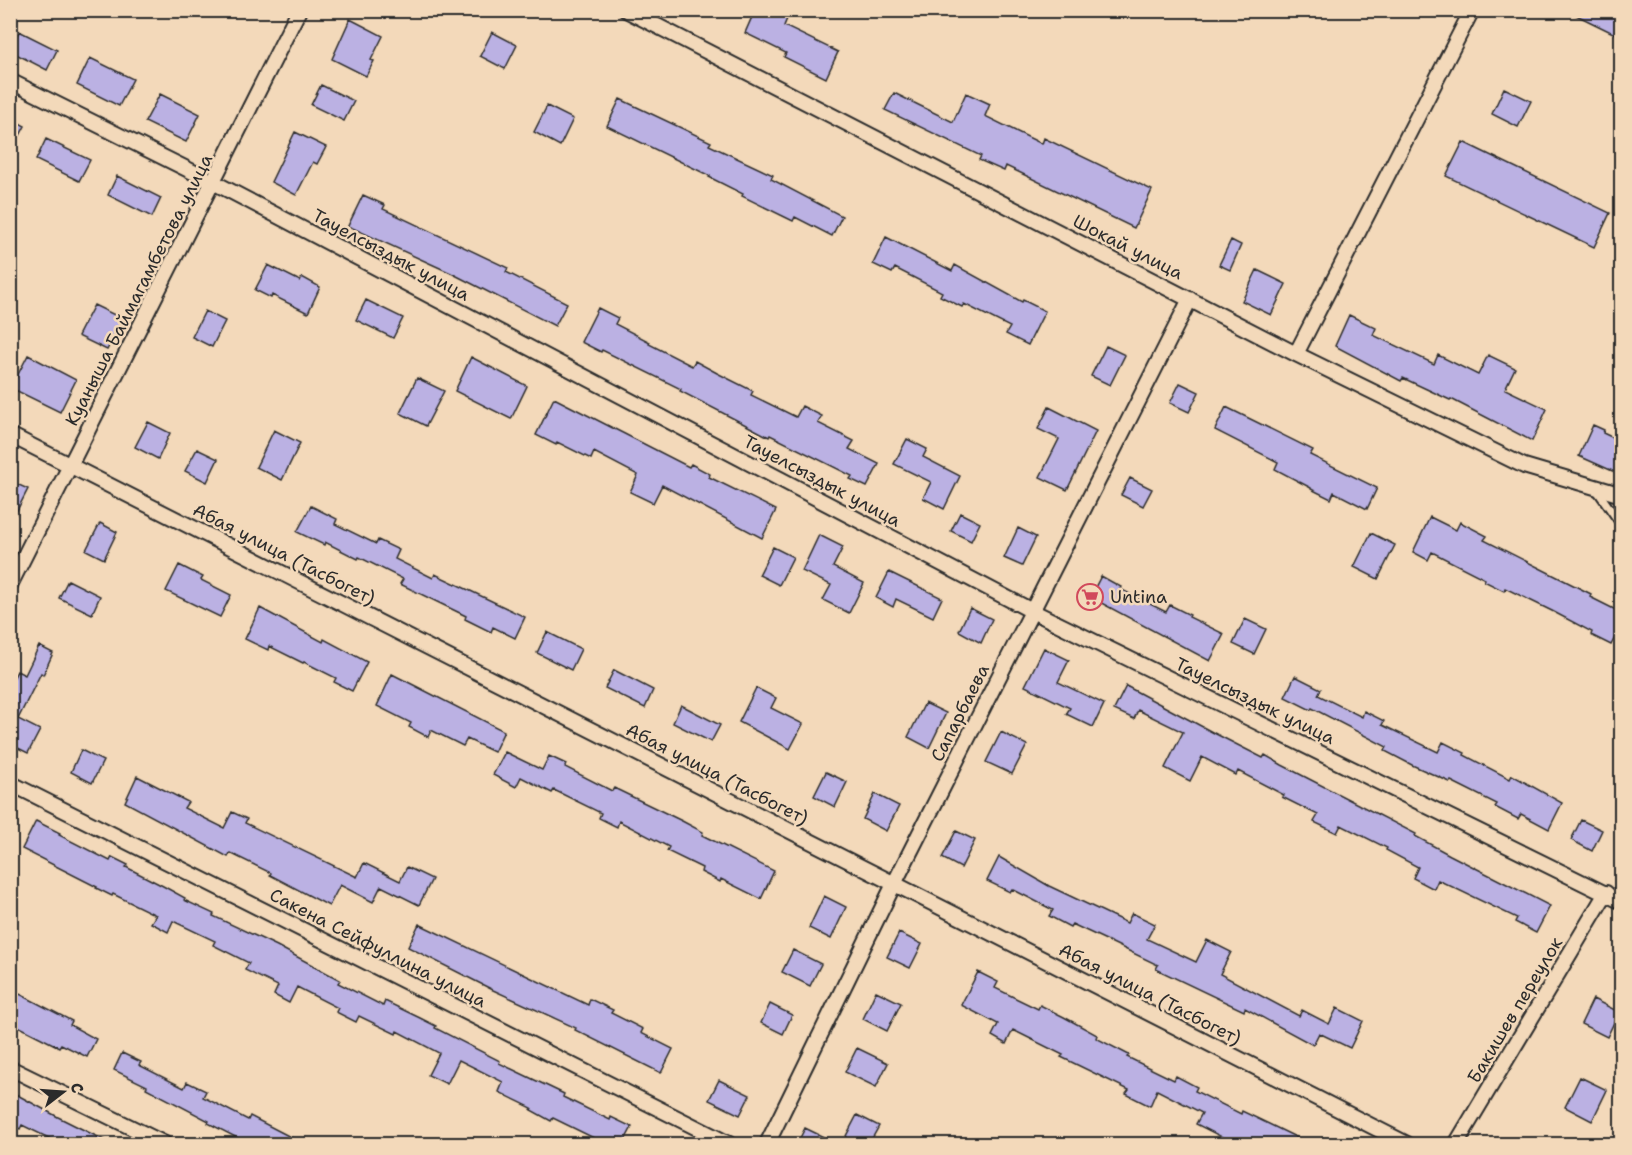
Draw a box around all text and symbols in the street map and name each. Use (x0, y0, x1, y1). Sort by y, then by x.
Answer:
street label: Куаныша Баймагамбетова улица (60, 150, 218, 430)
street label: Тауелсыздык улица (308, 203, 474, 307)
street label: Шокай улица (1069, 209, 1187, 285)
street label: Тауелсыздык улица (739, 429, 905, 533)
street label: Абая улица (Тасбогет) (189, 498, 379, 610)
supermarket icon: Untina (1075, 582, 1105, 612)
place label: Untina (1110, 585, 1167, 609)
street label: Тауелсыздык улица (1171, 652, 1339, 750)
street label: Сапарбаева (925, 660, 995, 766)
street label: Абая улица (Тасбогет) (622, 718, 812, 830)
street label: Сакена Сейфуллина улица (266, 883, 490, 1013)
street label: Бакишев переулок (1462, 932, 1568, 1088)
street label: Абая улица (Тасбогет) (1055, 938, 1245, 1050)
north arrow (33, 1062, 93, 1122)
text: С (65, 1080, 88, 1096)

